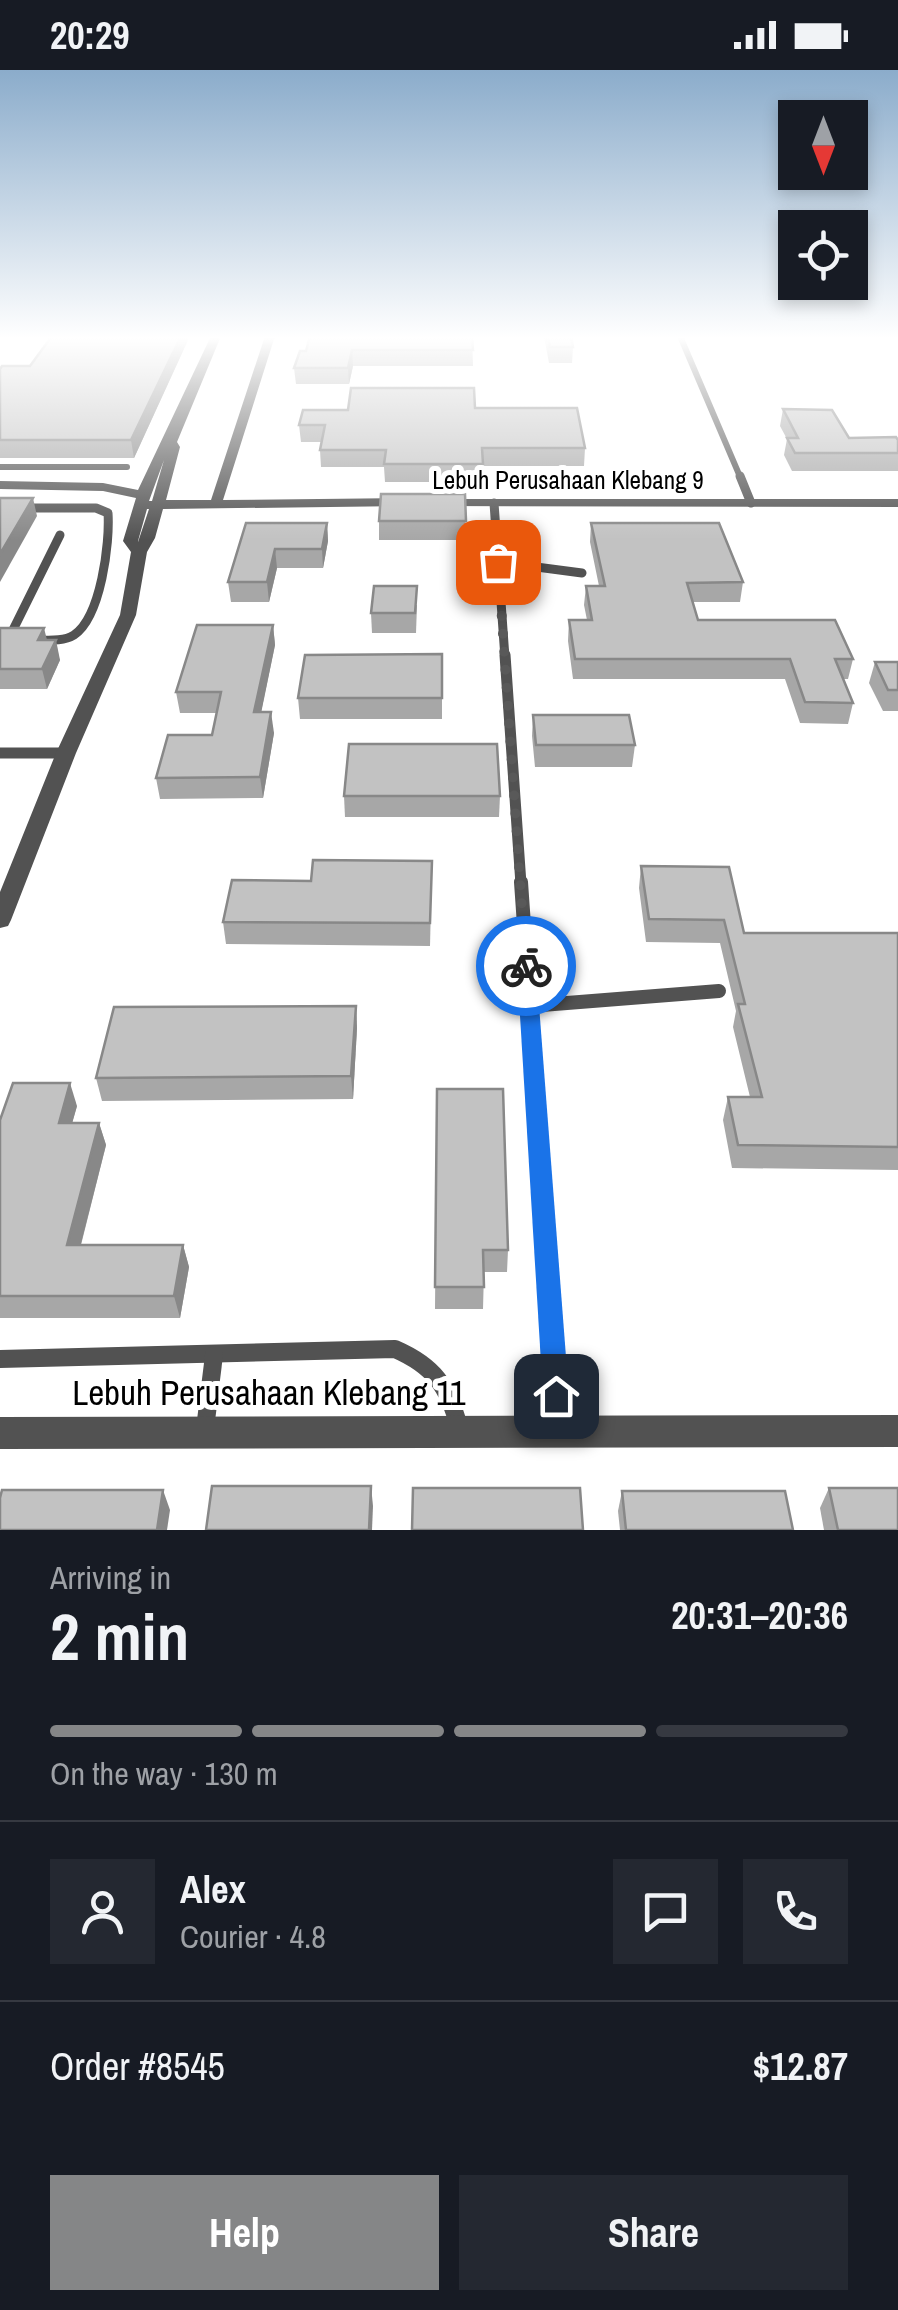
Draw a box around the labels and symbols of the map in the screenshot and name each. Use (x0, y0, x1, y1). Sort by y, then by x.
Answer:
north arrow (778, 100, 868, 190)
street label: Lebuh Perusahaan Klebang 9 (432, 463, 704, 497)
pin (456, 520, 541, 605)
courier (476, 916, 576, 1016)
pin (514, 1354, 599, 1439)
street label: Lebuh Perusahaan Klebang 11 (72, 1369, 466, 1416)

